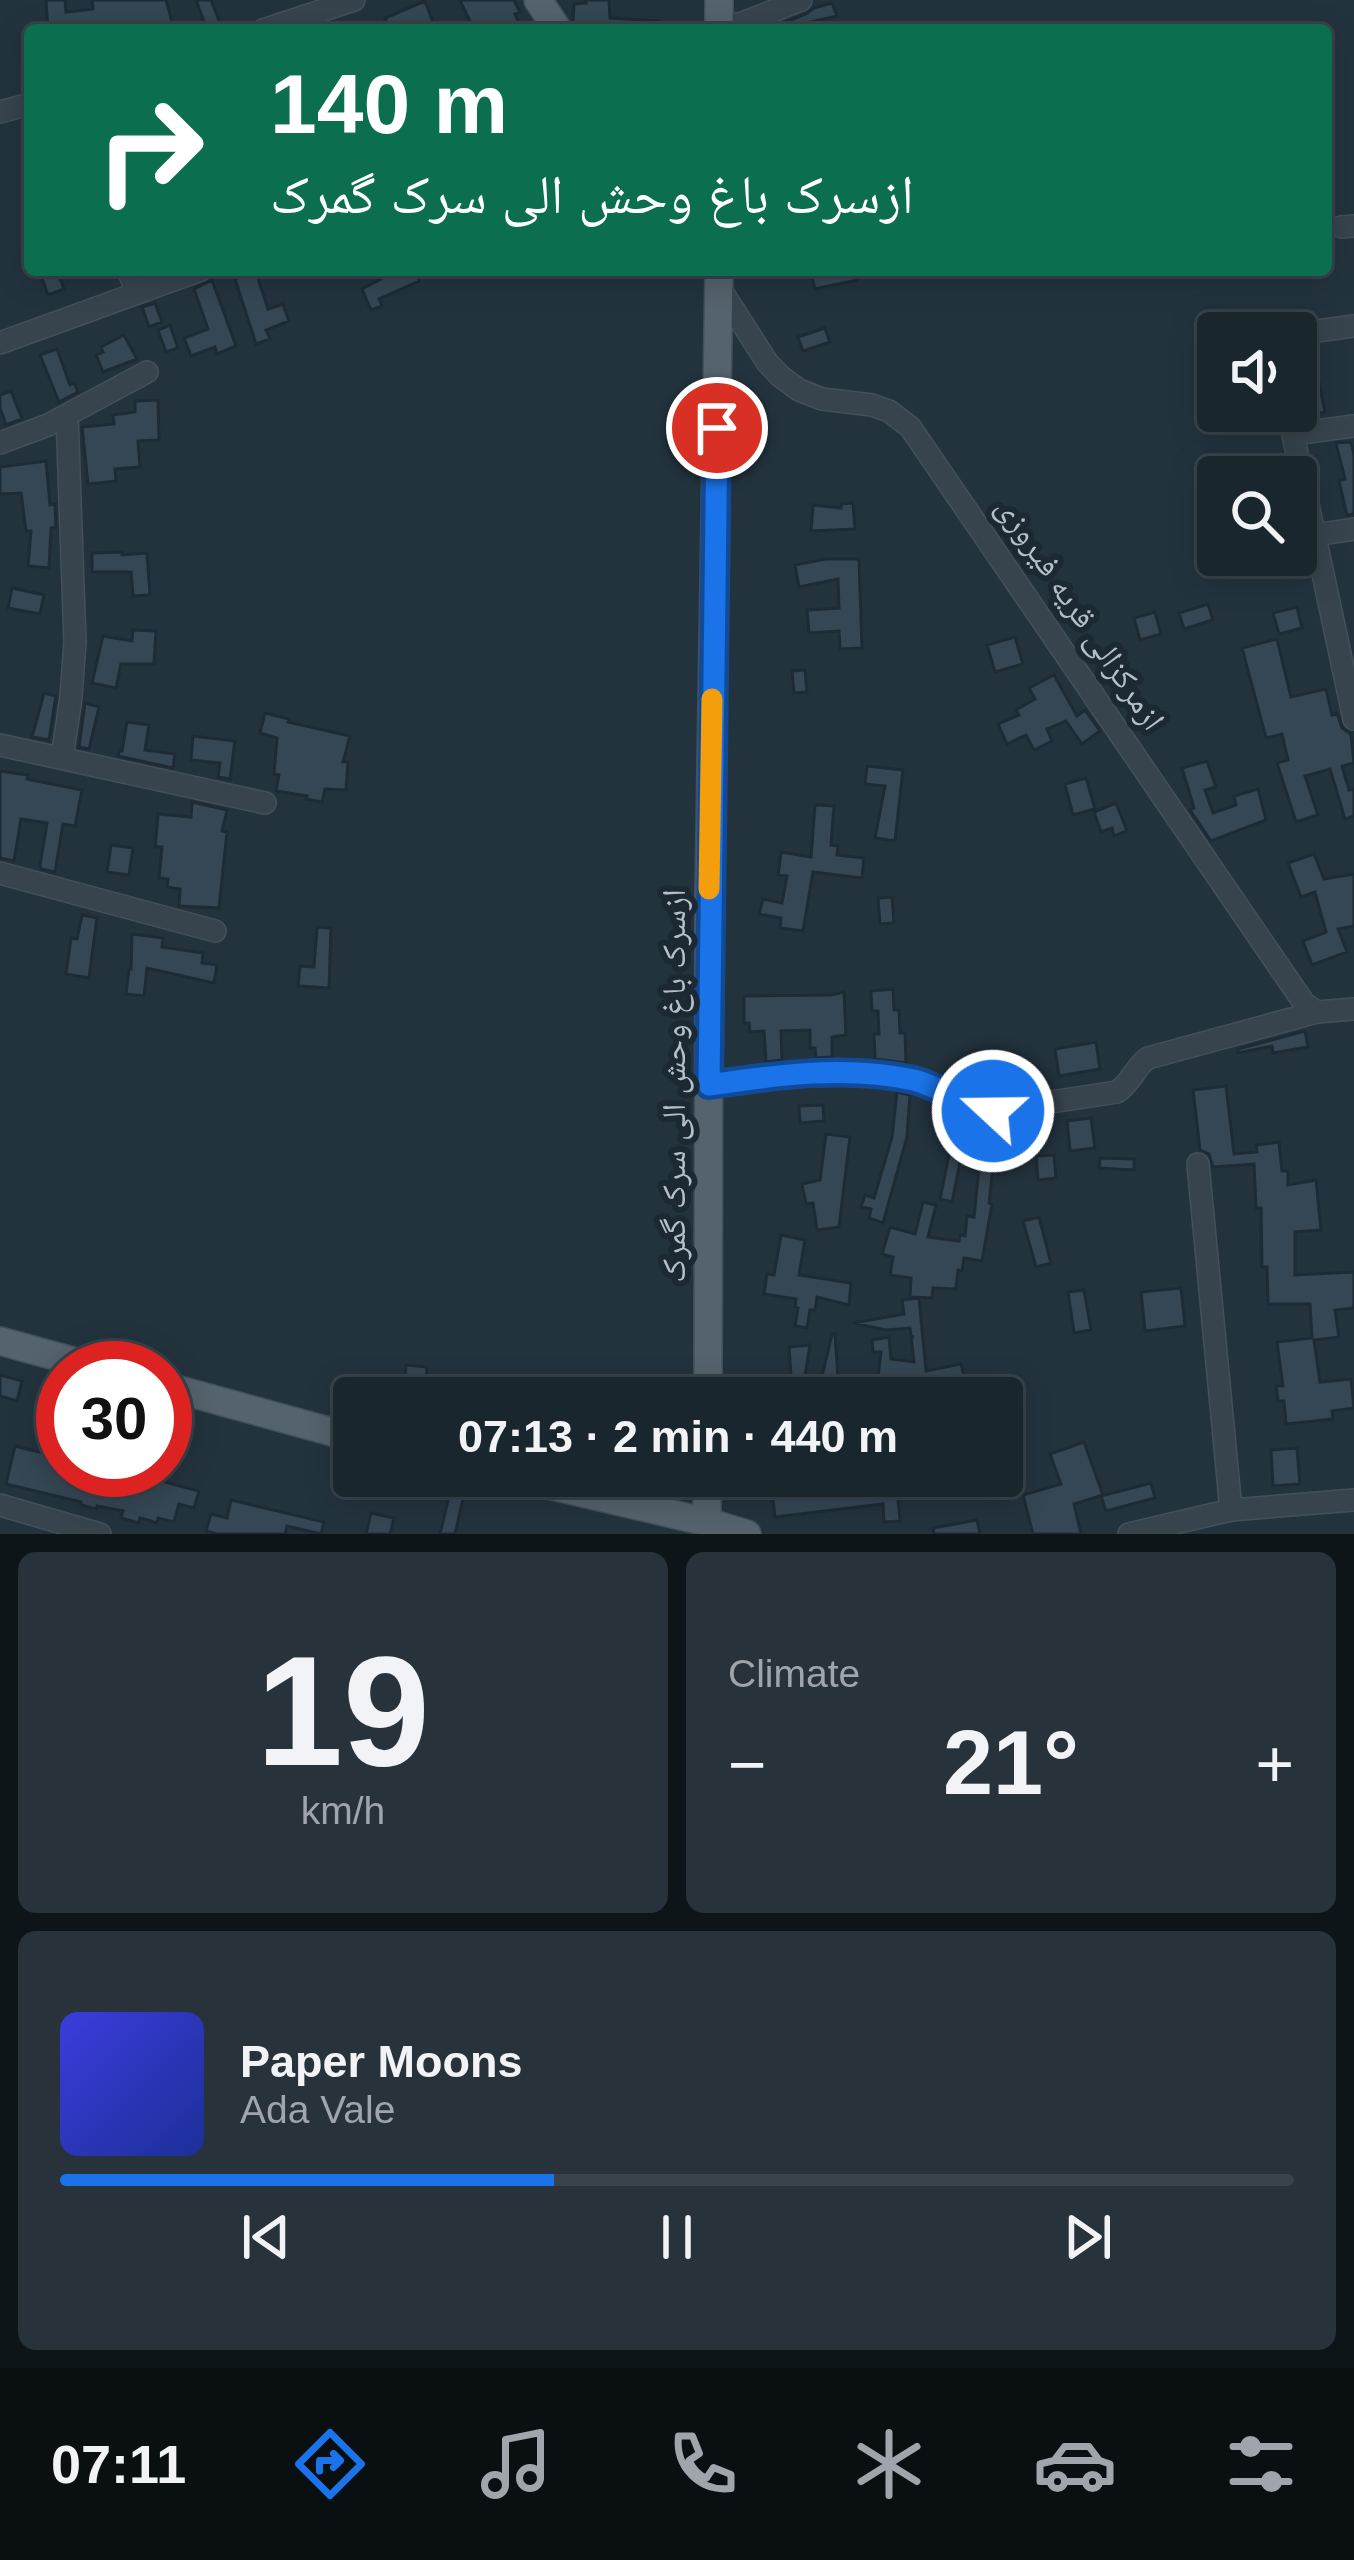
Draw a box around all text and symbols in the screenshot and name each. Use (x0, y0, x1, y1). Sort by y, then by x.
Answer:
text: 140 m (270, 57, 508, 151)
icon: right (72, 72, 228, 228)
text: ازسرک باغ وحش الی سرک گمرک (270, 164, 914, 224)
map controls (1197, 312, 1317, 576)
button: sound (1197, 312, 1317, 432)
pin (666, 377, 768, 479)
icon: arrive (684, 395, 750, 461)
button: search (1197, 456, 1317, 576)
street label: ازمرکزالی قریه فیروزی (988, 490, 1173, 738)
street label: ازسرک باغ وحش الی سرک گمرک (655, 889, 694, 1283)
position arrow (930, 1048, 1056, 1174)
speed limit sign: 30 (36, 1341, 192, 1497)
text: 07:13 · 2 min · 440 m (458, 1411, 898, 1462)
text: 19 (256, 1624, 430, 1798)
text: Climate (728, 1652, 860, 1695)
text: 21° (943, 1713, 1079, 1813)
text: − (728, 1727, 767, 1801)
text: + (1255, 1727, 1294, 1801)
text: km/h (301, 1789, 385, 1832)
text: Paper Moons (240, 2036, 523, 2087)
text: Ada Vale (240, 2088, 395, 2131)
icon: previous (233, 2204, 299, 2270)
icon: pause (644, 2204, 710, 2270)
icon: next (1055, 2204, 1121, 2270)
icon: directions (288, 2422, 372, 2506)
icon: music (474, 2422, 558, 2506)
icon: phone (661, 2422, 745, 2506)
icon: climate (847, 2422, 931, 2506)
icon: car (1033, 2422, 1117, 2506)
icon: filters (1219, 2422, 1303, 2506)
text: 07:11 (51, 2434, 186, 2494)

